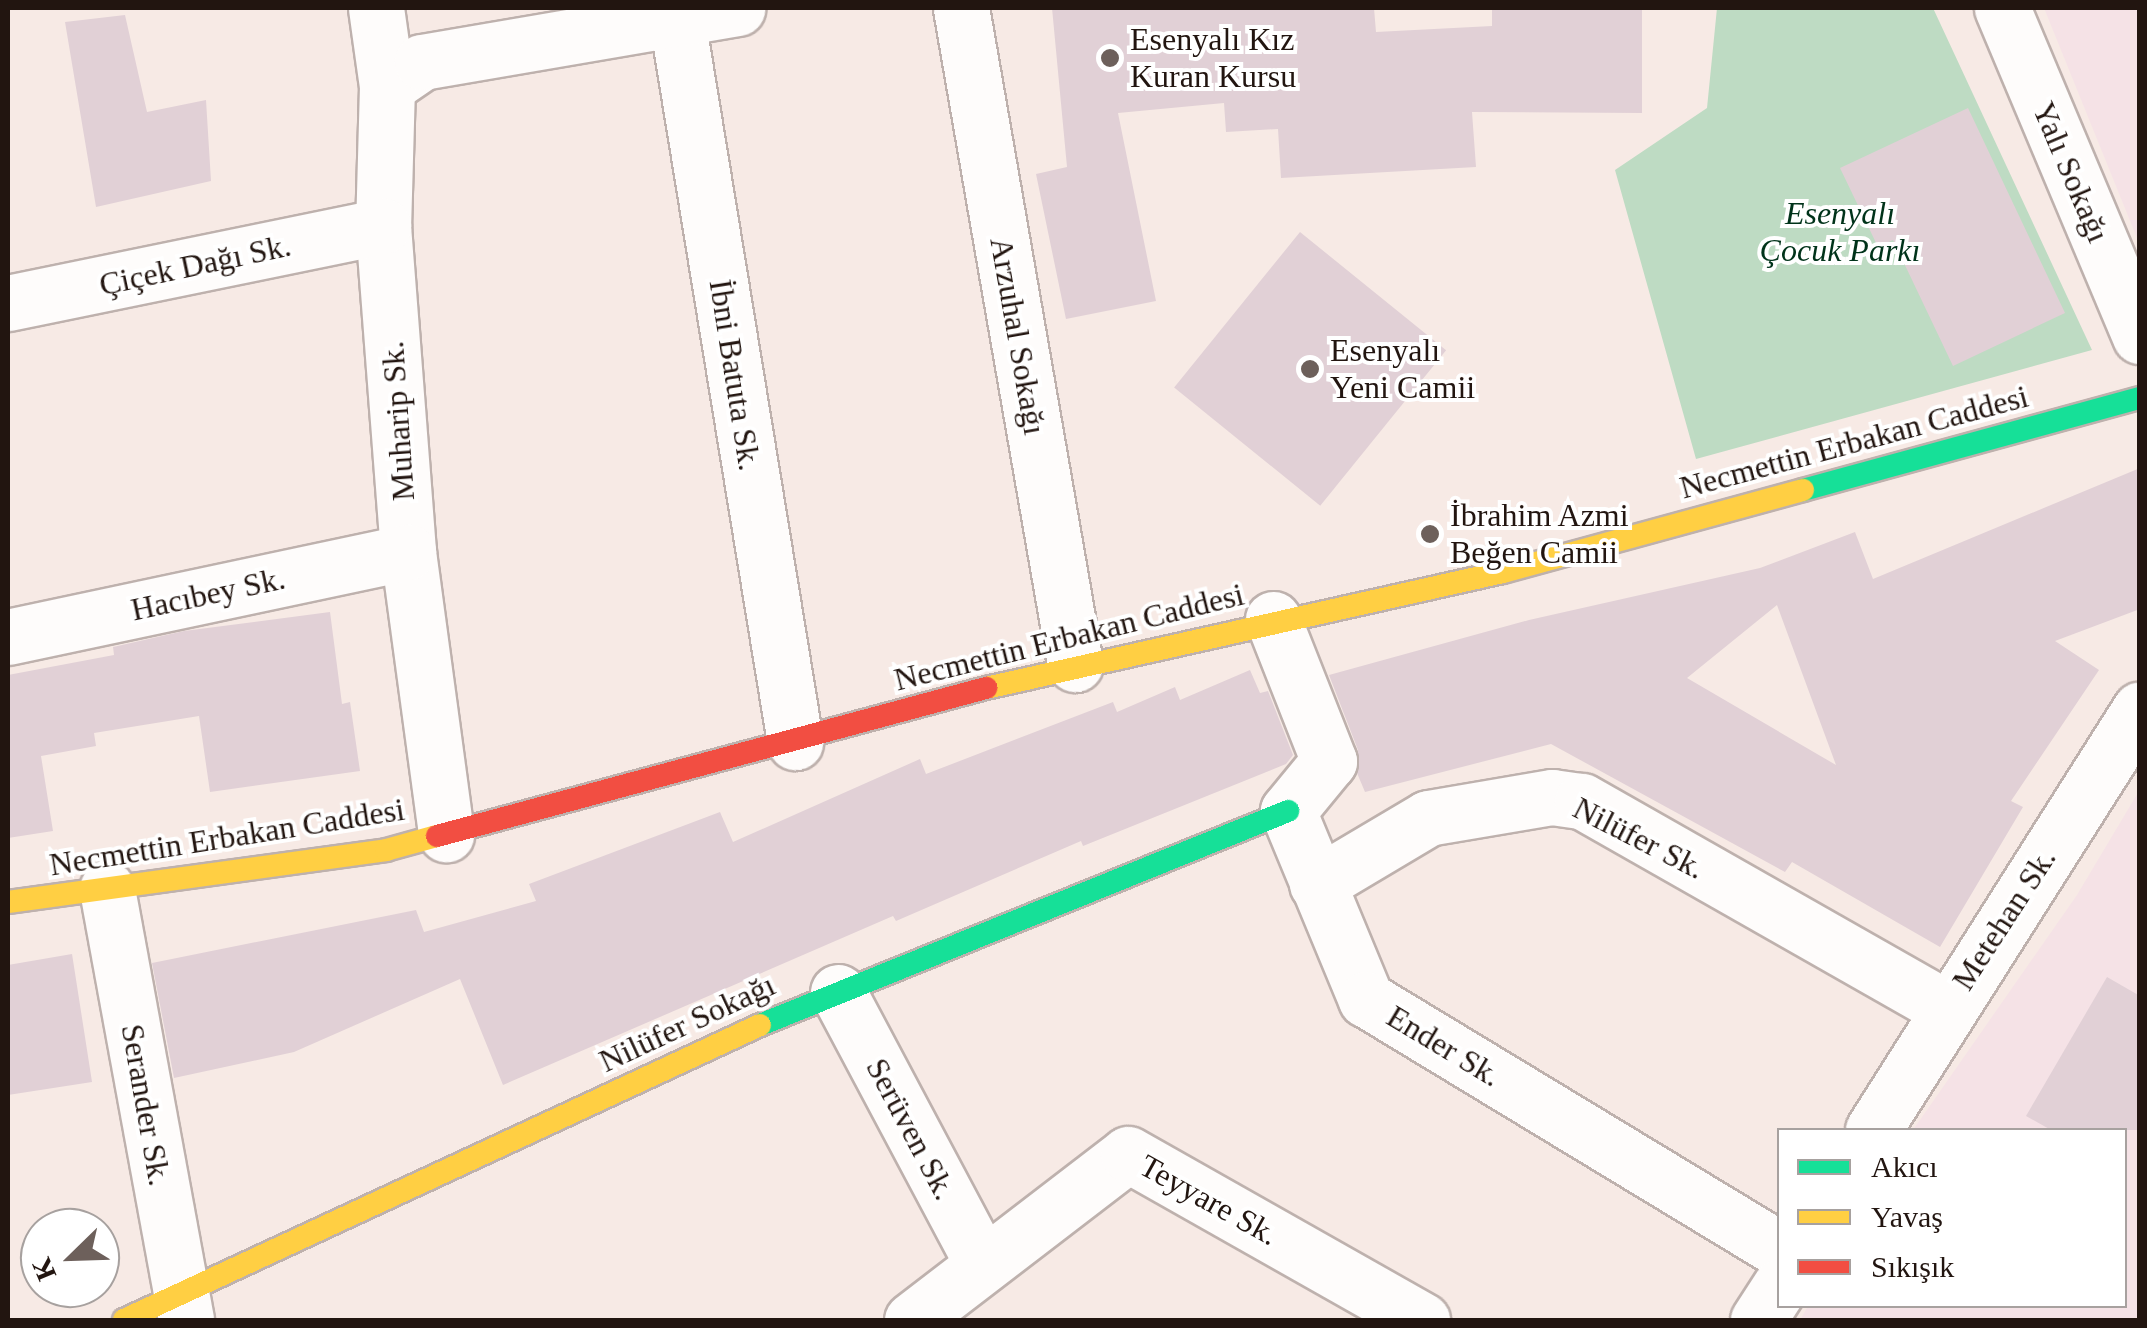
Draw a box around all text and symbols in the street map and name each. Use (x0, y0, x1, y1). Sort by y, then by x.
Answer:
place label: Esenyalı Kız Kuran Kursu (1130, 21, 1296, 96)
marker: Esenyalı Kız Kuran Kursu (1099, 47, 1121, 69)
street label: Yalı Sokağı (2024, 96, 2118, 248)
park label: Esenyalı Çocuk Parkı (1760, 195, 1920, 270)
street label: Çiçek Dağı Sk. (96, 226, 294, 304)
street label: Arzuhal Sokağı (982, 234, 1054, 438)
street label: İbni Batuta Sk. (701, 277, 769, 473)
place label: Esenyalı Yeni Camii (1330, 332, 1475, 407)
street label: Muharip Sk. (373, 340, 423, 502)
marker: Esenyalı Yeni Camii (1299, 358, 1321, 380)
street label: Necmettin Erbakan Caddesi (1676, 377, 2032, 507)
place label: İbrahim Azmi Beğen Camii (1450, 497, 1630, 572)
marker: İbrahim Azmi Beğen Camii (1419, 523, 1441, 545)
street label: Hacıbey Sk. (128, 559, 288, 629)
street label: Necmettin Erbakan Caddesi (890, 575, 1248, 699)
street label: Nilüfer Sk. (1567, 789, 1711, 887)
street label: Necmettin Erbakan Caddesi (47, 790, 407, 884)
street label: Metehan Sk. (1944, 841, 2064, 997)
street label: Nilüfer Sokağı (593, 966, 781, 1080)
street label: Ender Sk. (1380, 997, 1508, 1095)
street label: Serander Sk. (113, 1021, 179, 1189)
street label: Serüven Sk. (858, 1052, 964, 1206)
legend (1777, 1128, 2127, 1308)
street label: Teyyare Sk. (1133, 1146, 1285, 1254)
text: Akıcı (1871, 1150, 1938, 1183)
text: Yavaş (1871, 1200, 1943, 1233)
north arrow (20, 1208, 120, 1308)
text: Sıkışık (1871, 1250, 1954, 1283)
text: K (25, 1253, 62, 1285)

